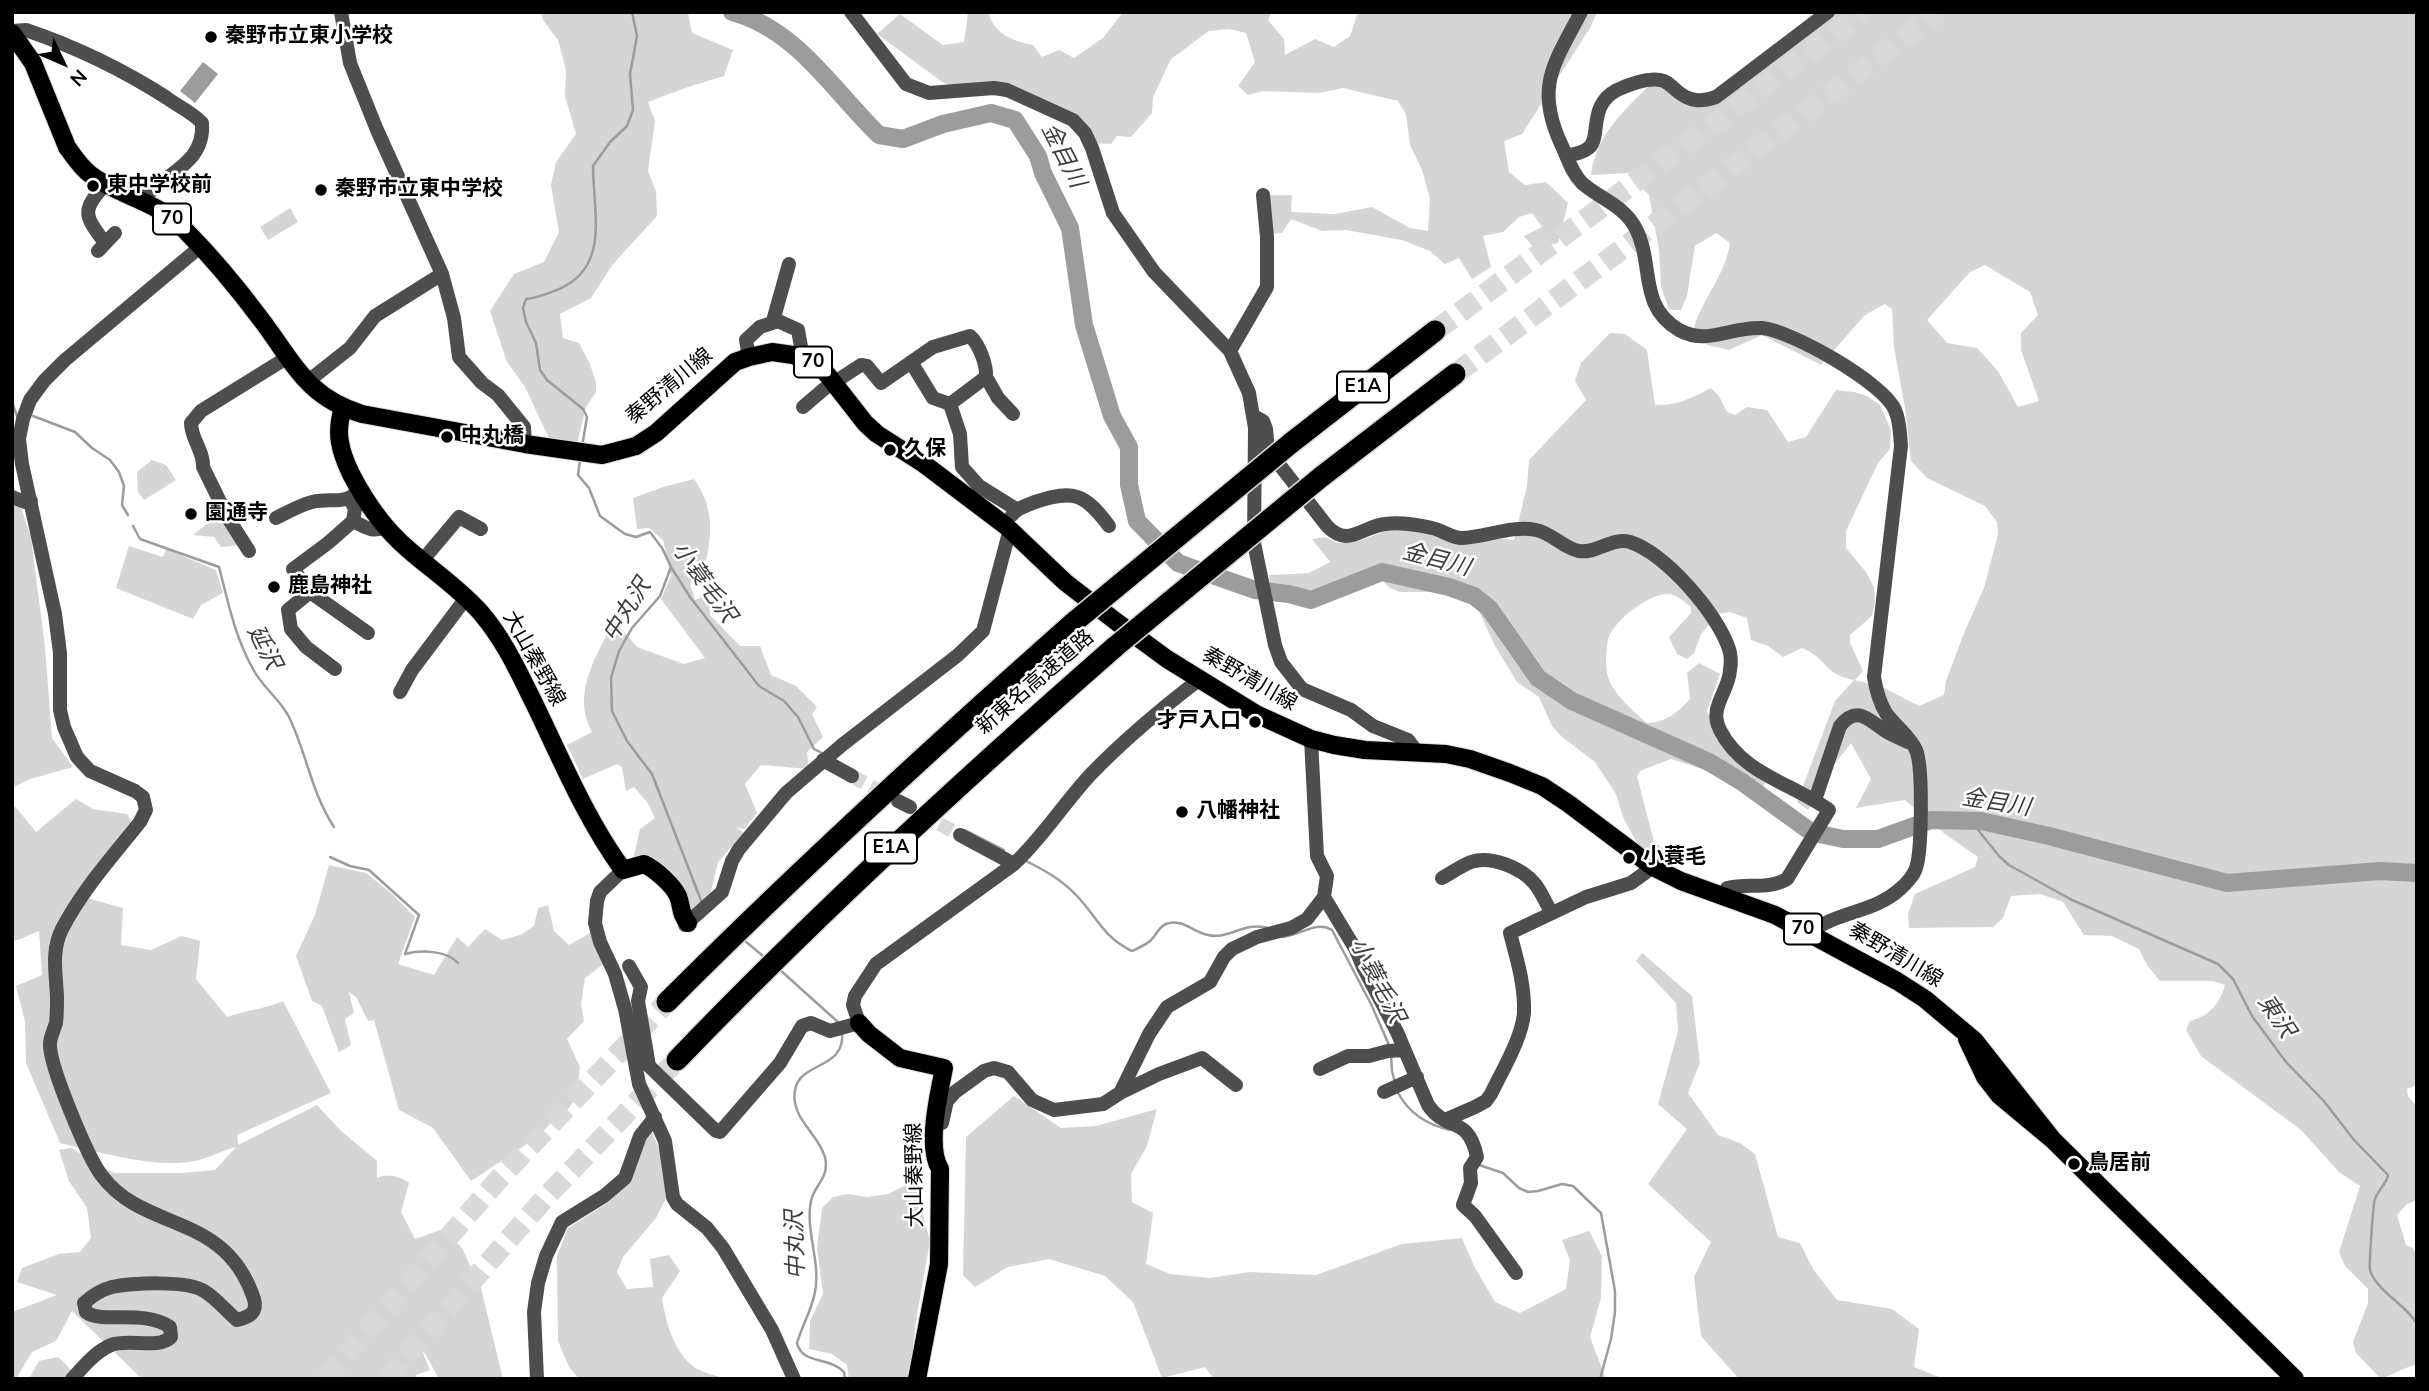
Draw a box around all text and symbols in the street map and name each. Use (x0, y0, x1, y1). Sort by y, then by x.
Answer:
place label: 秦野市立東小学校 (225, 24, 393, 50)
north arrow (28, 28, 98, 98)
marker: 秦野市立東小学校 (203, 29, 219, 45)
text: N (64, 63, 92, 92)
water label: 金目川 (1034, 119, 1090, 193)
place label: 東中学校前 (107, 173, 212, 199)
place label: 秦野市立東中学校 (335, 177, 503, 203)
marker: 東中学校前 (85, 178, 101, 194)
marker: 秦野市立東中学校 (313, 182, 329, 198)
road number: 70 (153, 204, 191, 234)
street label: 秦野清川線 (622, 344, 718, 430)
road number: 70 (794, 346, 832, 378)
road number: E1A (1337, 372, 1389, 402)
place label: 中丸橋 (461, 424, 524, 450)
marker: 中丸橋 (439, 429, 455, 445)
place label: 久保 (904, 437, 946, 463)
marker: 久保 (882, 442, 898, 458)
place label: 園通寺 (205, 501, 268, 527)
marker: 園通寺 (183, 506, 199, 522)
water label: 小蓑毛沢 (665, 537, 741, 629)
water label: 金目川 (1399, 539, 1473, 583)
place label: 鹿島神社 (288, 574, 372, 600)
water label: 中丸沢 (598, 574, 658, 648)
marker: 鹿島神社 (266, 579, 282, 595)
street label: 大山秦野線 (497, 607, 569, 711)
water label: 延沢 (240, 621, 286, 675)
street label: 新東名高速道路 (972, 625, 1100, 741)
street label: 秦野清川線 (1197, 643, 1301, 717)
place label: 才戸入口 (1157, 709, 1241, 735)
marker: 才戸入口 (1247, 714, 1263, 730)
water label: 金目川 (1960, 785, 2032, 823)
place label: 八幡神社 (1196, 799, 1280, 825)
marker: 八幡神社 (1174, 804, 1190, 820)
road number: E1A (865, 832, 917, 863)
place label: 小蓑毛 (1643, 845, 1706, 871)
marker: 小蓑毛 (1621, 850, 1637, 866)
road number: 70 (1784, 914, 1822, 945)
street label: 秦野清川線 (1844, 918, 1946, 994)
water label: 小蓑毛沢 (1343, 934, 1409, 1028)
water label: 東沢 (2251, 990, 2299, 1044)
street label: 大山秦野線 (902, 1122, 930, 1228)
place label: 鳥居前 (2088, 1151, 2151, 1177)
marker: 鳥居前 (2066, 1156, 2082, 1172)
water label: 中丸沢 (782, 1210, 812, 1280)

